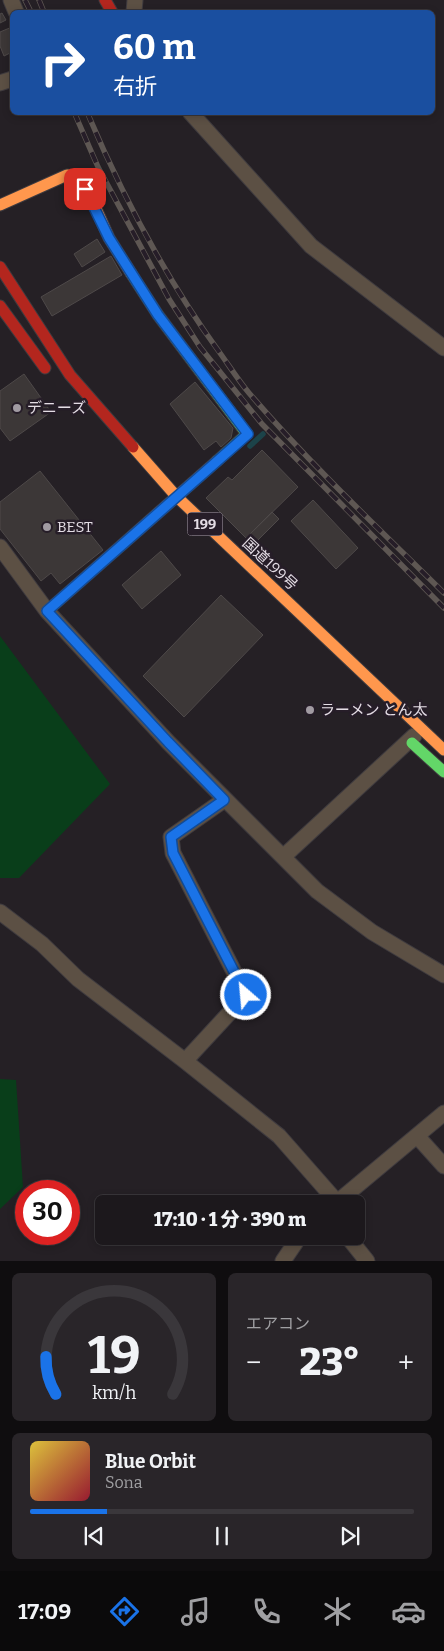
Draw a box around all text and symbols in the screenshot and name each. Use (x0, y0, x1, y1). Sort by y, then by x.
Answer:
text: 60 m (113, 26, 196, 68)
icon: right (30, 30, 95, 95)
text: 右折 (113, 73, 157, 100)
pin (64, 168, 106, 210)
icon: arrive (71, 175, 99, 203)
place label: デニーズ (27, 399, 86, 417)
marker: デニーズ (11, 402, 23, 414)
road number: 199 (188, 512, 222, 536)
place label: BEST (57, 518, 93, 536)
marker: BEST (41, 521, 53, 533)
street label: 国道199号 (239, 534, 301, 594)
place label: ラーメン とん太 (320, 701, 427, 719)
marker: ラーメン とん太 (304, 704, 316, 716)
position arrow (219, 968, 271, 1020)
speed limit sign: 30 (15, 1180, 80, 1245)
text: 17:10 · 1 分 · 390 m (154, 1208, 306, 1231)
text: エアコン (246, 1314, 310, 1333)
text: 19 (87, 1324, 141, 1387)
text: 23° (300, 1339, 360, 1385)
text: − (246, 1346, 261, 1379)
text: + (398, 1346, 414, 1379)
text: km/h (92, 1382, 136, 1404)
text: Blue Orbit (105, 1450, 196, 1473)
text: Sona (105, 1473, 142, 1492)
icon: previous (80, 1522, 108, 1550)
icon: pause (208, 1522, 236, 1550)
icon: next (336, 1522, 364, 1550)
icon: directions (107, 1594, 142, 1629)
icon: music (178, 1594, 213, 1629)
icon: phone (249, 1594, 284, 1629)
icon: climate (320, 1594, 355, 1629)
icon: car (391, 1594, 426, 1629)
text: 17:09 (18, 1598, 71, 1625)

